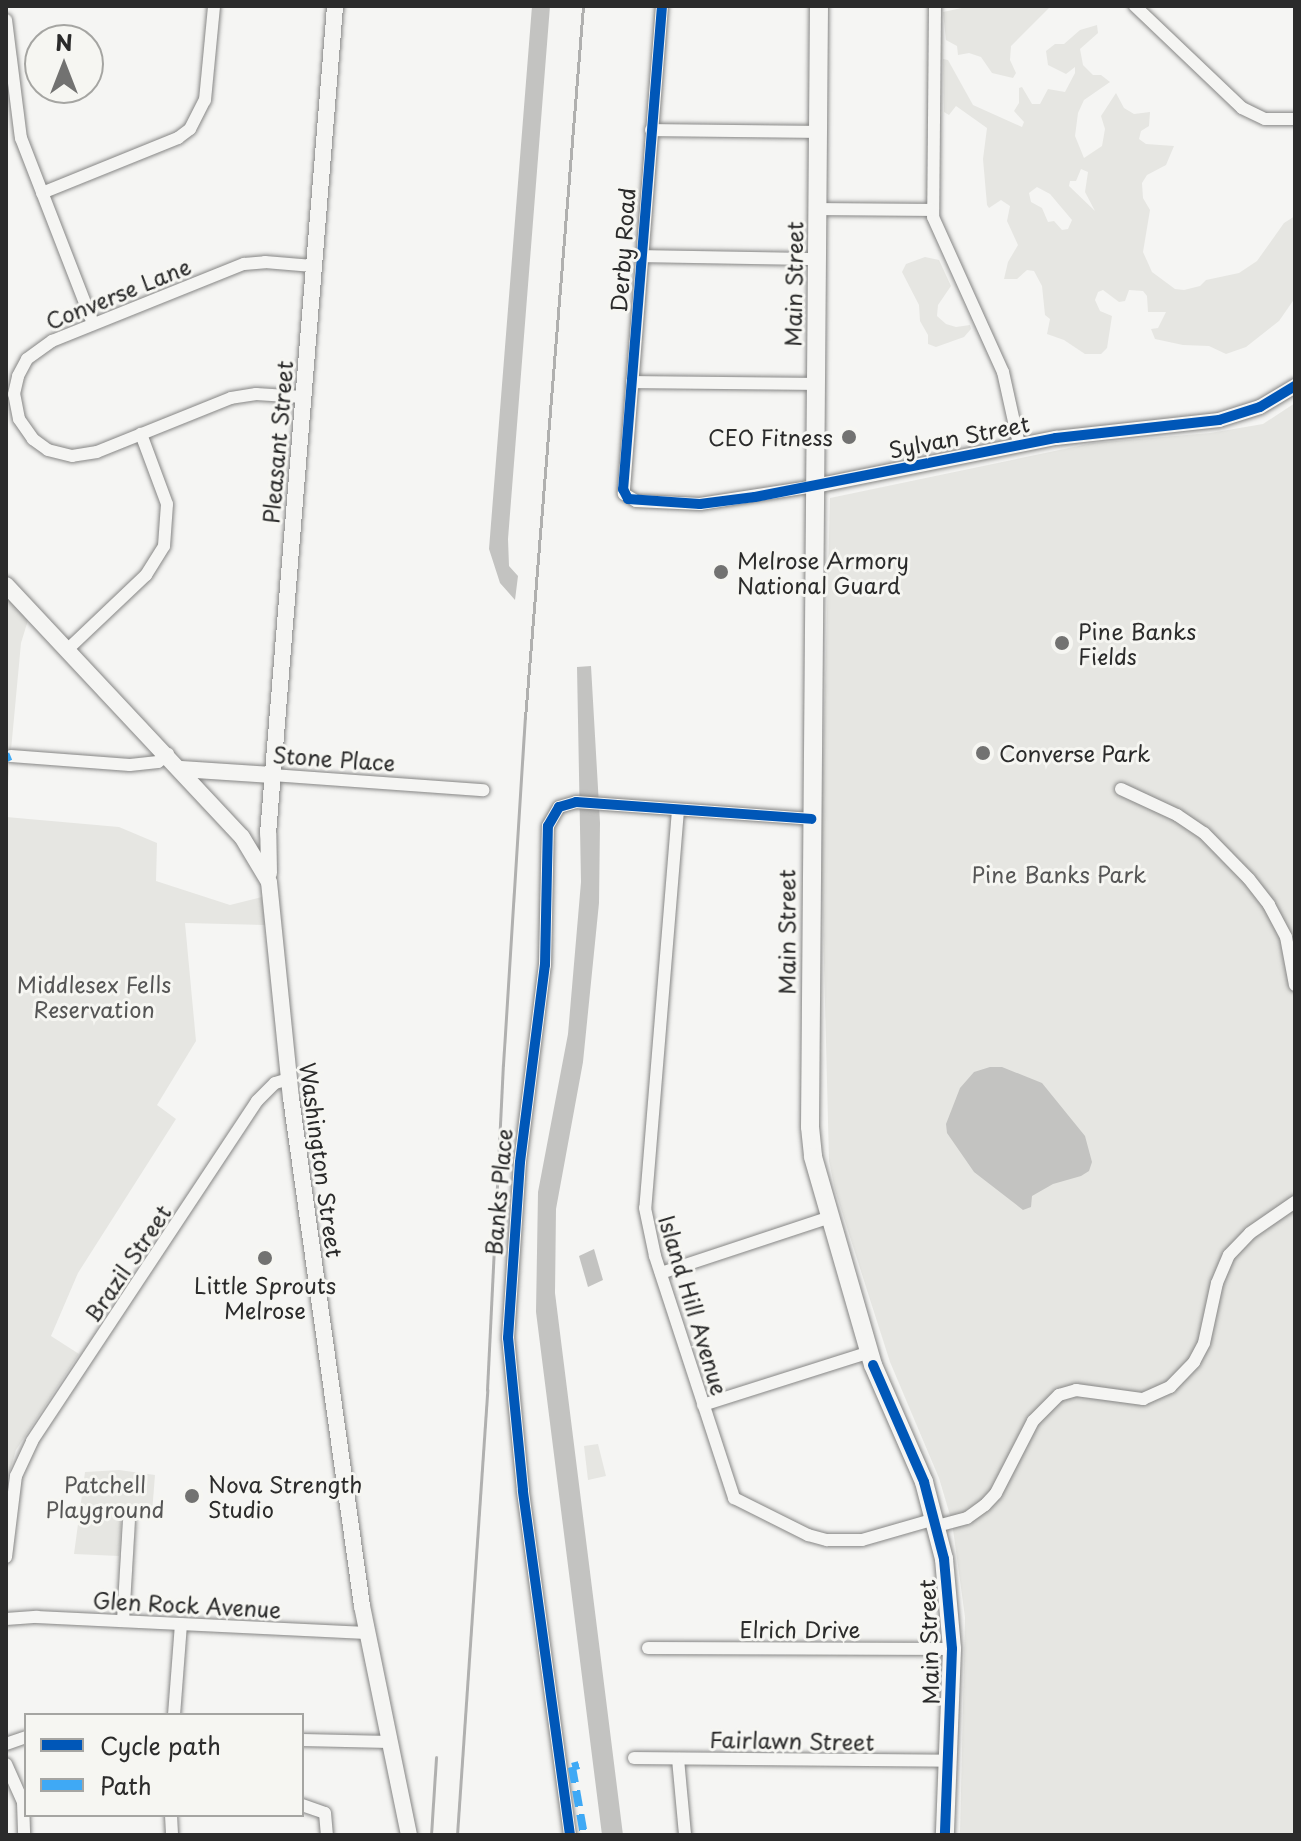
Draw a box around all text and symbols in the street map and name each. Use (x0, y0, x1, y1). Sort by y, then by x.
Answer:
north arrow (24, 24, 104, 104)
text: N (55, 25, 73, 58)
street label: Derby Road (604, 186, 640, 314)
street label: Main Street (779, 221, 807, 347)
street label: Converse Lane (41, 252, 195, 334)
street label: Pleasant Street (257, 359, 297, 525)
street label: Sylvan Street (887, 409, 1031, 463)
place label: CEO Fitness (706, 424, 833, 450)
marker: CEO Fitness (840, 428, 858, 446)
place label: Melrose Armory National Guard (737, 546, 909, 598)
marker: Melrose Armory National Guard (712, 563, 730, 581)
place label: Pine Banks Fields (1078, 617, 1195, 668)
marker: Pine Banks Fields (1053, 634, 1071, 652)
place label: Converse Park (999, 740, 1151, 766)
street label: Stone Place (272, 741, 396, 775)
marker: Converse Park (974, 744, 992, 762)
park label: Pine Banks Park (972, 861, 1146, 887)
street label: Main Street (773, 869, 799, 995)
park label: Middlesex Fells Reservation (16, 970, 172, 1022)
street label: Washington Street (295, 1061, 349, 1259)
street label: Banks Place (479, 1127, 517, 1257)
street label: Brazil Street (78, 1200, 176, 1326)
street label: Island Hill Avenue (654, 1211, 734, 1399)
marker: Little Sprouts Melrose (256, 1249, 274, 1267)
place label: Little Sprouts Melrose (194, 1271, 336, 1322)
park label: Patchell Playground (45, 1470, 165, 1522)
place label: Nova Strength Studio (208, 1470, 363, 1522)
marker: Nova Strength Studio (183, 1487, 201, 1505)
street label: Main Street (913, 1579, 943, 1705)
street label: Glen Rock Avenue (92, 1586, 282, 1622)
street label: Elrich Drive (739, 1616, 861, 1642)
legend (24, 1713, 304, 1817)
street label: Fairlawn Street (710, 1725, 874, 1755)
text: Cycle path (100, 1727, 221, 1763)
text: Path (100, 1767, 152, 1803)

